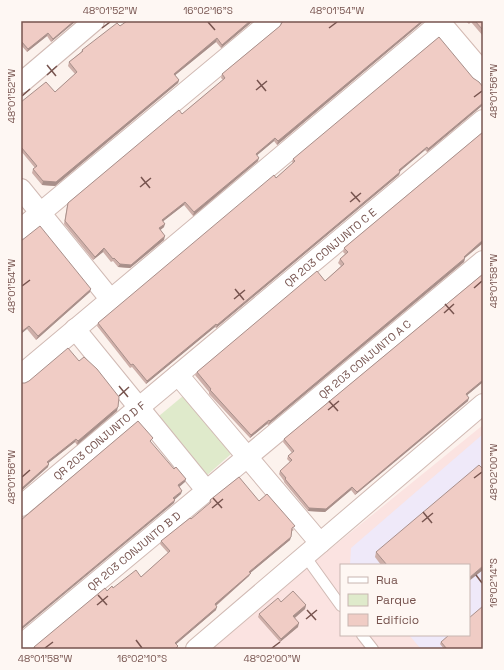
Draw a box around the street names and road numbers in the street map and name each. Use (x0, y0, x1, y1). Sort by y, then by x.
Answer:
street label: QR 203 CONJUNTO C E (281, 205, 379, 290)
street label: QR 203 CONJUNTO A C (316, 317, 414, 402)
street label: QR 203 CONJUNTO D F (50, 398, 148, 483)
street label: QR 203 CONJUNTO B D (85, 508, 184, 594)

